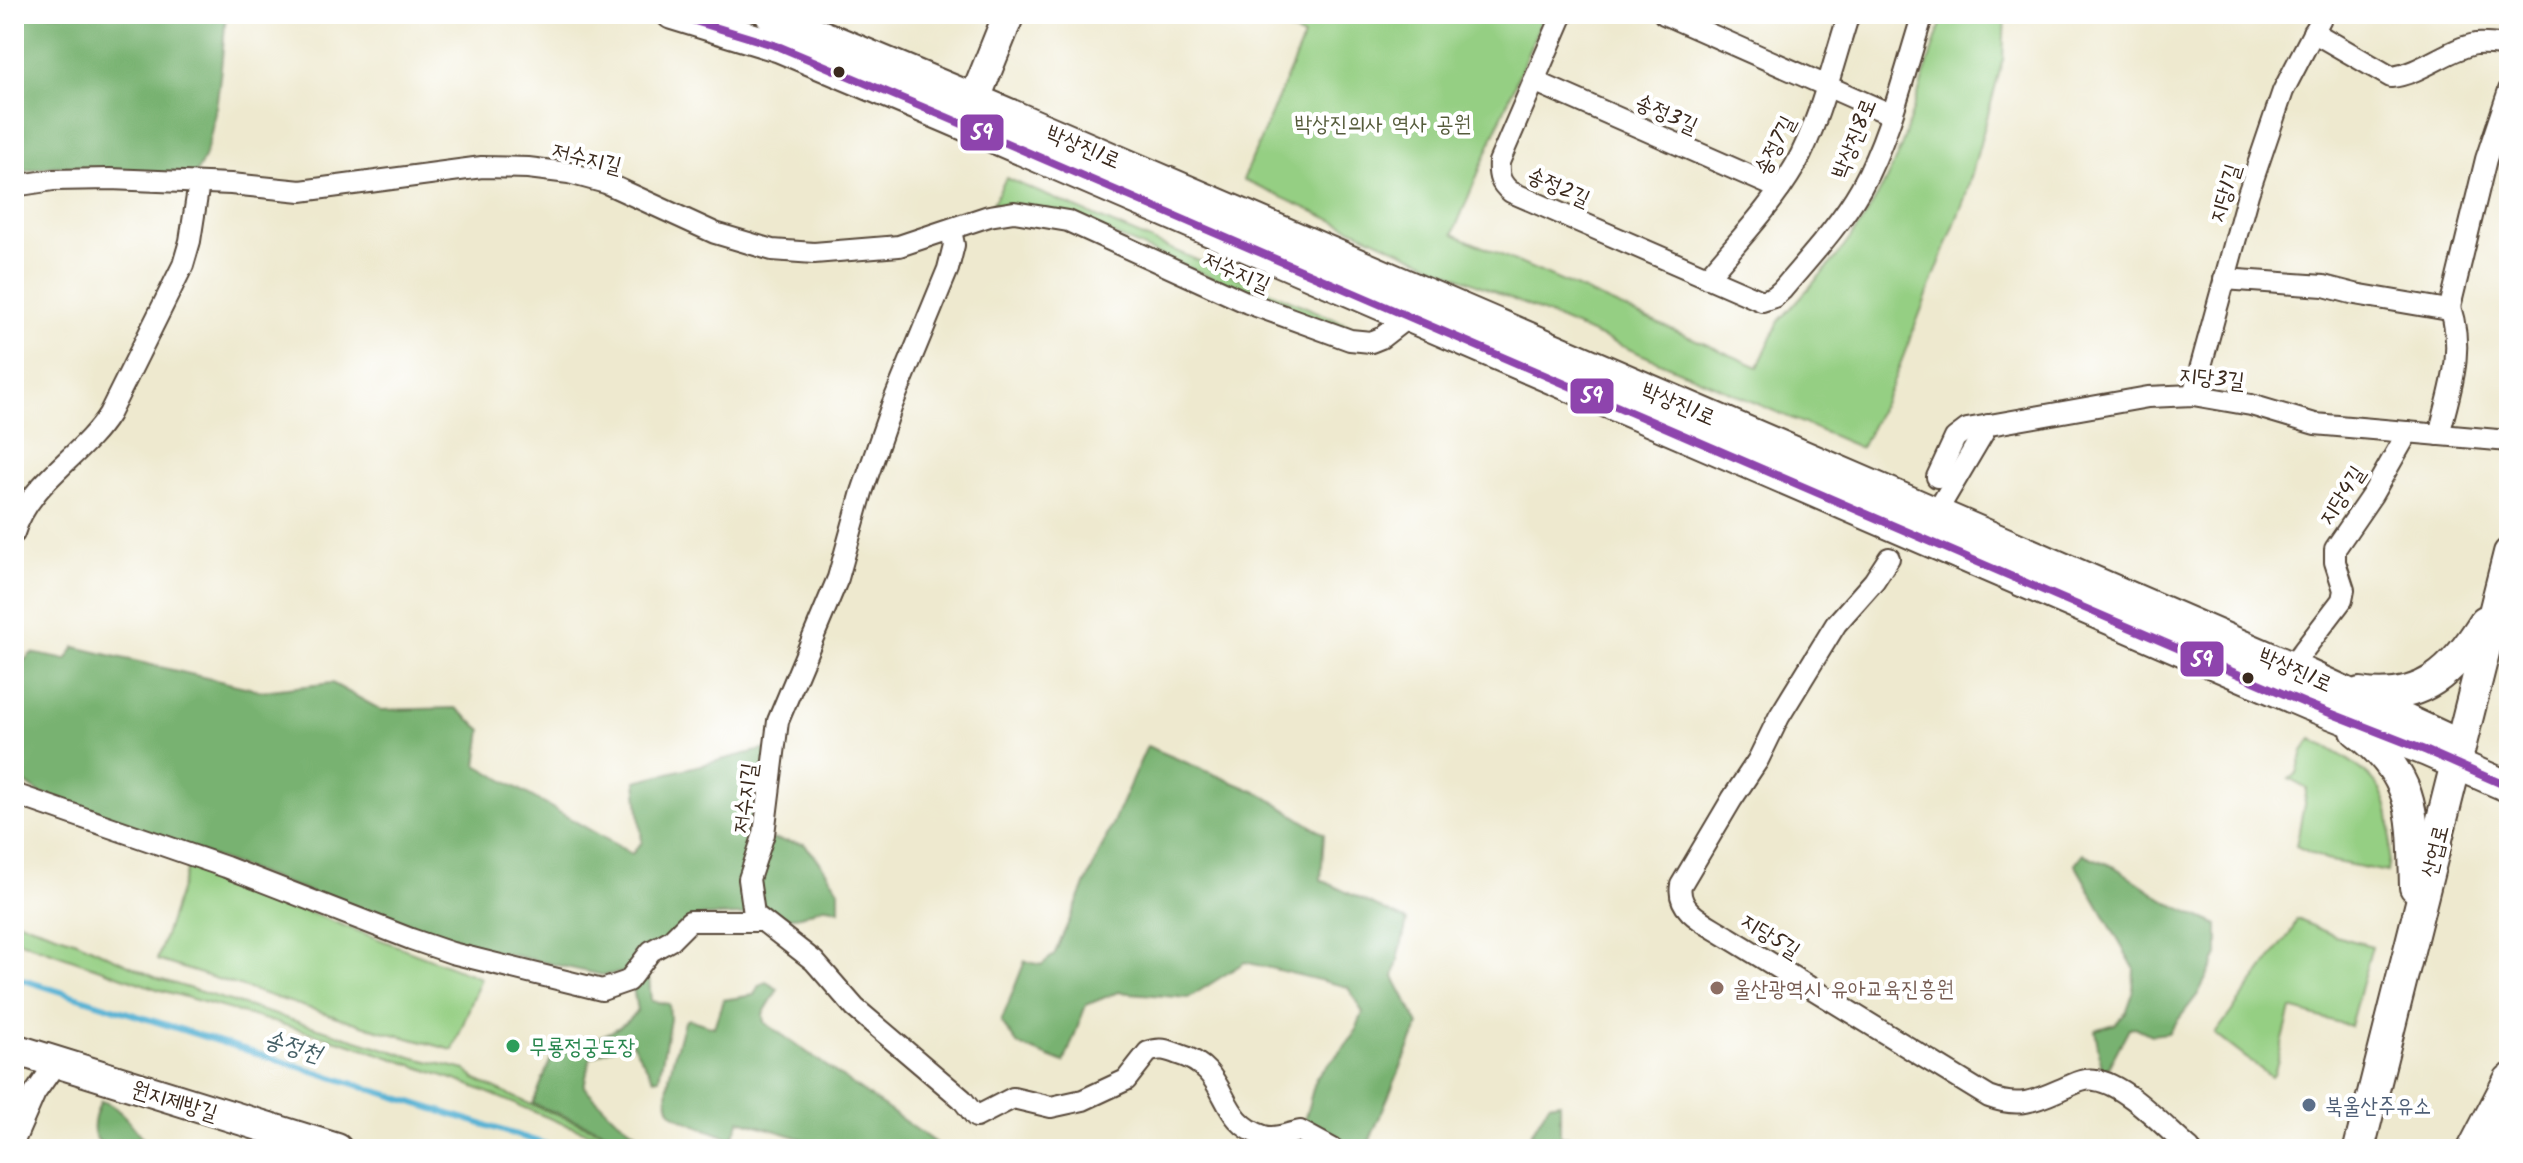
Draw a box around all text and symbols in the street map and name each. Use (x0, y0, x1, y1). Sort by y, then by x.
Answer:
unlabelled marker (831, 64, 847, 80)
street label: 송정3길 (1629, 86, 1703, 145)
street label: 박상진8로 (1823, 93, 1887, 184)
park label: 박상진의사 역사 공원 (1295, 108, 1471, 143)
street label: 송정7길 (1746, 110, 1806, 182)
line badge: 59 (959, 113, 1005, 152)
text: 59 (970, 117, 993, 152)
street label: 박상진1로 (1040, 117, 1126, 180)
street label: 저수지길 (548, 134, 625, 185)
street label: 송정2길 (1521, 159, 1595, 218)
street label: 지당1길 (2201, 160, 2252, 228)
street label: 저수지길 (1197, 243, 1276, 304)
street label: 지당3길 (2177, 359, 2247, 400)
street label: 박상진1로 (1635, 374, 1721, 437)
line badge: 59 (1569, 377, 1615, 415)
text: 59 (1580, 380, 1603, 415)
street label: 지당4길 (2311, 459, 2376, 533)
street label: 박상진1로 (2252, 639, 2338, 703)
line badge: 59 (2179, 640, 2225, 678)
text: 59 (2190, 644, 2213, 679)
unlabelled marker (2240, 670, 2256, 686)
street label: 저수지길 (724, 761, 769, 836)
street label: 산업로 (2413, 822, 2460, 882)
street label: 지당5길 (1733, 905, 1807, 969)
place label: 울산광역시 유아교육진흥원 (1733, 973, 1954, 1008)
marker: 울산광역시 유아교육진흥원 (1708, 979, 1726, 997)
water label: 송정천 (259, 1020, 329, 1075)
place label: 무룡정궁도장 (529, 1031, 636, 1066)
marker: 무룡정궁도장 (504, 1037, 522, 1055)
street label: 원지제방길 (127, 1073, 222, 1132)
place label: 북울산주유소 (2325, 1090, 2431, 1125)
marker: 북울산주유소 (2300, 1096, 2318, 1114)

